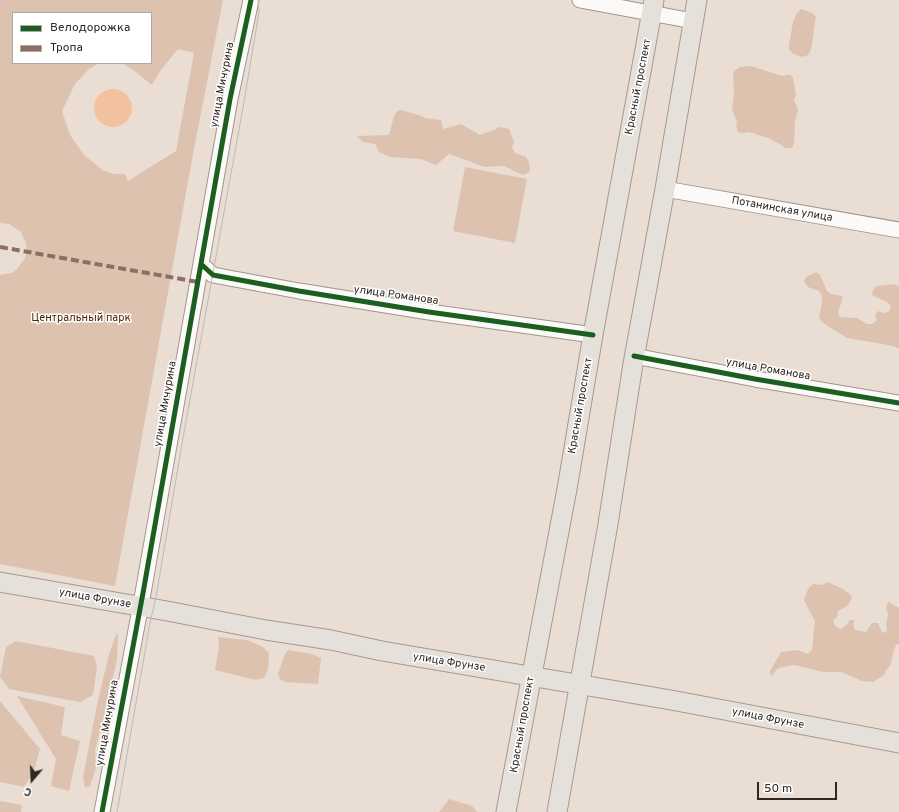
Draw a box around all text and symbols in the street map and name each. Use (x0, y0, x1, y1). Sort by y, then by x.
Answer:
legend (12, 12, 152, 64)
text: Велодорожка (50, 20, 130, 36)
street label: Красный проспект (623, 38, 655, 136)
text: Тропа (50, 40, 83, 56)
street label: улица Мичурина (208, 41, 238, 129)
street label: Потанинская улица (730, 195, 834, 225)
street label: улица Романова (353, 284, 439, 308)
park label: Центральный парк (31, 312, 131, 326)
street label: улица Романова (725, 356, 811, 384)
street label: Красный проспект (566, 357, 596, 455)
street label: улица Мичурина (152, 360, 180, 448)
street label: улица Фрунзе (58, 586, 132, 612)
street label: улица Фрунзе (412, 651, 486, 675)
street label: Красный проспект (508, 676, 538, 774)
street label: улица Мичурина (94, 679, 122, 767)
street label: улица Фрунзе (731, 706, 805, 732)
north arrow (12, 760, 52, 800)
scale bar (759, 774, 839, 800)
text: 50 m (764, 781, 792, 797)
text: С (22, 784, 34, 799)

